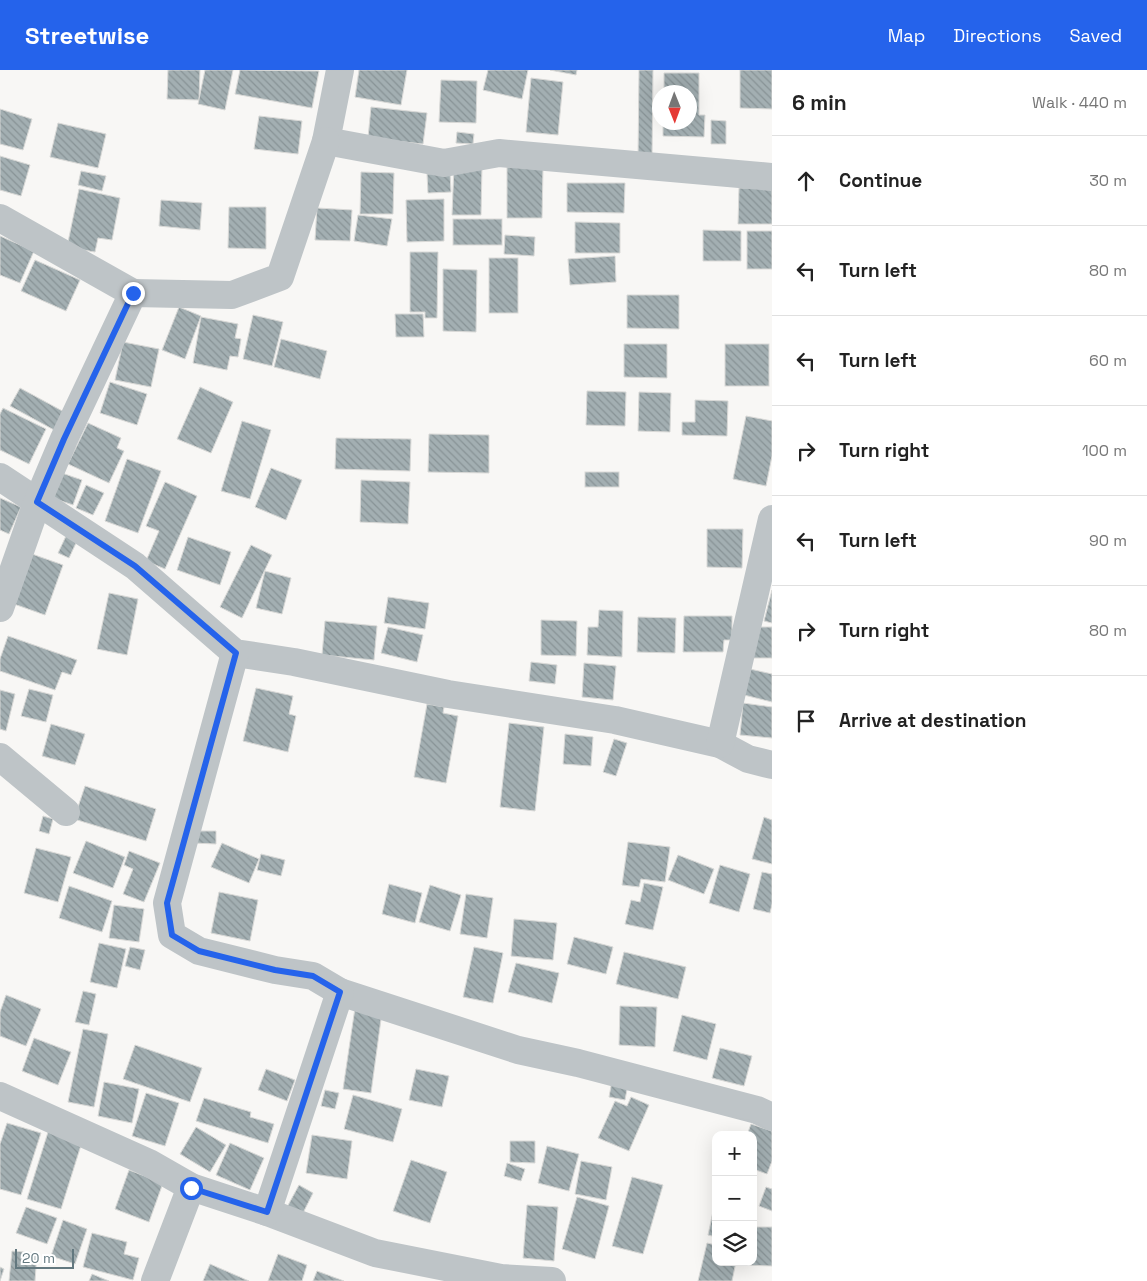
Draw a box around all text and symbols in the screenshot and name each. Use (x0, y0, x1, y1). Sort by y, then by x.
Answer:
text: Streetwise (25, 20, 149, 51)
text: Map (888, 24, 925, 47)
text: Directions (953, 24, 1042, 47)
text: Saved (1070, 24, 1122, 47)
north arrow (652, 85, 697, 130)
text: 6 min (792, 89, 847, 116)
text: Walk · 440 m (1032, 92, 1127, 113)
icon: ahead (792, 167, 820, 195)
text: Continue (839, 168, 922, 193)
text: 30 m (1089, 170, 1127, 191)
icon: left (792, 257, 820, 285)
text: Turn left (839, 258, 917, 283)
text: 80 m (1089, 260, 1127, 281)
route end (122, 282, 145, 305)
icon: left (792, 347, 820, 375)
text: Turn left (839, 348, 917, 373)
text: 60 m (1089, 350, 1127, 371)
icon: right (792, 437, 820, 465)
text: Turn right (839, 438, 929, 463)
text: 100 m (1082, 440, 1127, 461)
icon: left (792, 527, 820, 555)
text: Turn left (839, 528, 917, 553)
text: 90 m (1089, 530, 1127, 551)
icon: right (792, 617, 820, 645)
text: Turn right (839, 618, 929, 643)
text: 80 m (1089, 620, 1127, 641)
icon: arrive (792, 707, 820, 735)
text: Arrive at destination (839, 708, 1027, 733)
map controls (712, 1131, 757, 1266)
button: + (712, 1131, 757, 1176)
button: − (712, 1176, 757, 1221)
route start (180, 1177, 203, 1200)
button: layers (712, 1221, 757, 1266)
scale bar (15, 1246, 74, 1269)
text: 20 m (22, 1249, 55, 1267)

